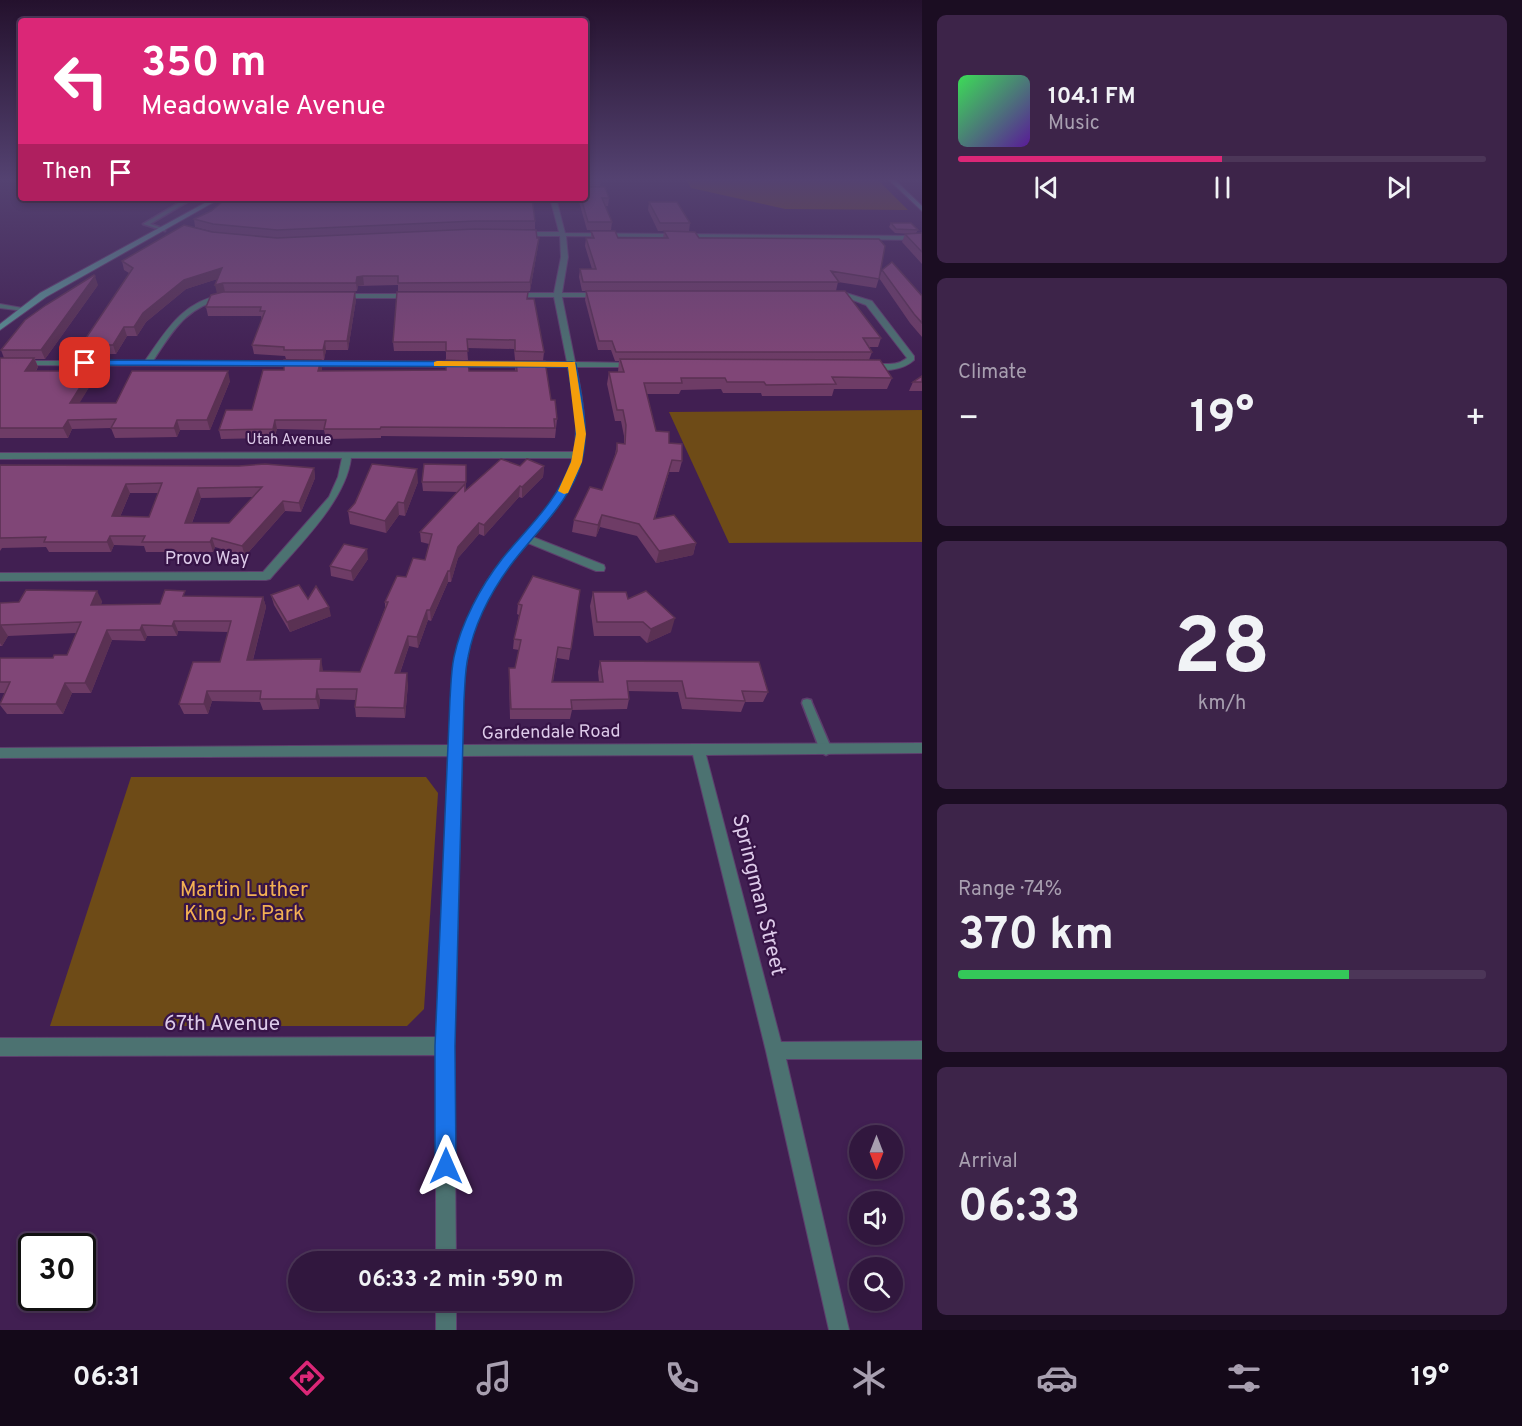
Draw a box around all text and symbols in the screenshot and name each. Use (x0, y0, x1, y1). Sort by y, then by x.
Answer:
text: 350 m (141, 38, 267, 91)
icon: left (42, 42, 120, 120)
text: 104.1 FM (1048, 84, 1135, 111)
text: Meadowvale Avenue (141, 90, 386, 124)
text: Music (1048, 111, 1100, 137)
icon: arrive (104, 156, 137, 189)
text: Then (42, 159, 92, 186)
icon: previous (1030, 171, 1063, 204)
icon: pause (1206, 171, 1239, 204)
icon: next (1382, 171, 1415, 204)
pin (59, 337, 110, 388)
icon: arrive (68, 346, 101, 379)
text: Climate (958, 360, 1027, 386)
text: 19° (1190, 391, 1254, 448)
text: − (958, 399, 979, 441)
text: + (1465, 399, 1486, 441)
street label: Utah Avenue (246, 431, 332, 450)
street label: Provo Way (165, 548, 249, 571)
text: 28 (1174, 602, 1270, 701)
text: km/h (1198, 691, 1246, 717)
street label: Gardendale Road (481, 720, 621, 746)
street label: Springman Street (725, 811, 791, 979)
park label: Martin Luther King Jr. Park (180, 877, 308, 928)
text: Range · 74% (958, 877, 1062, 903)
text: 370 km (958, 908, 1114, 965)
street label: 67th Avenue (164, 1011, 280, 1038)
north arrow (849, 1125, 903, 1179)
map controls (849, 1125, 903, 1311)
position arrow (414, 1134, 478, 1198)
text: Arrival (958, 1149, 1018, 1175)
text: 06:33 (958, 1180, 1080, 1237)
button: sound (849, 1191, 903, 1245)
speed limit sign: 30 (18, 1233, 96, 1311)
button: search (849, 1257, 903, 1311)
text: 06:33 · 2 min · 590 m (358, 1267, 563, 1294)
icon: directions (286, 1357, 328, 1399)
icon: music (473, 1357, 515, 1399)
icon: phone (661, 1357, 703, 1399)
icon: climate (848, 1357, 890, 1399)
icon: car (1036, 1357, 1078, 1399)
icon: filters (1223, 1357, 1265, 1399)
text: 06:31 (73, 1361, 141, 1395)
text: 19° (1411, 1361, 1449, 1395)

